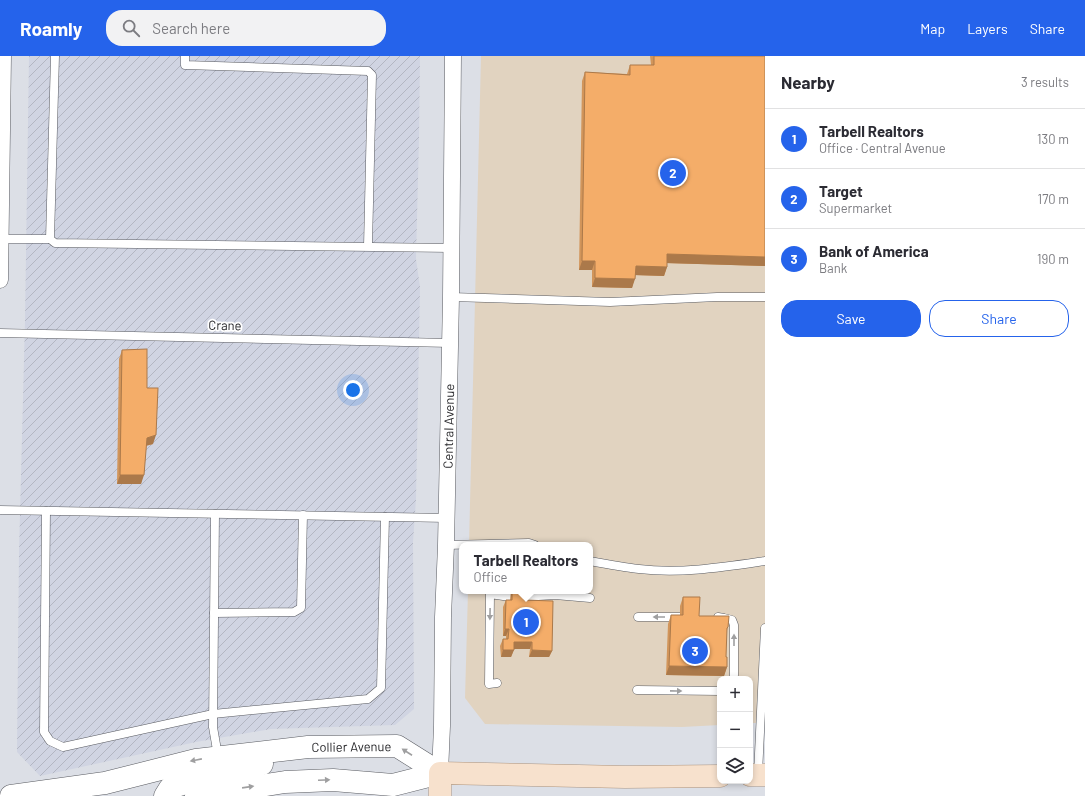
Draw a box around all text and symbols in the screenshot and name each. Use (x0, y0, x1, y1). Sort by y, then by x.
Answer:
search box (106, 10, 386, 46)
text: Roamly (20, 17, 82, 40)
icon: search (120, 17, 142, 39)
text: Search here (152, 19, 230, 37)
text: Map (920, 20, 945, 37)
text: Layers (967, 20, 1008, 37)
text: Share (1030, 20, 1065, 37)
text: Nearby (781, 72, 835, 92)
text: 3 results (1021, 74, 1069, 90)
text: Tarbell Realtors (819, 122, 924, 140)
text: 1 (792, 131, 796, 147)
text: 130 m (1037, 131, 1069, 147)
text: Office · Central Avenue (819, 140, 946, 156)
pin: 2 (660, 158, 686, 188)
text: Target (819, 182, 863, 200)
text: 2 (790, 191, 798, 207)
text: 170 m (1038, 191, 1069, 207)
text: Supermarket (819, 200, 892, 216)
text: Bank of America (819, 242, 929, 260)
text: 3 (790, 251, 798, 267)
text: 190 m (1037, 251, 1069, 267)
text: Bank (819, 260, 847, 276)
button: Save (781, 300, 921, 337)
button: Share (929, 300, 1069, 337)
street label: Crane (208, 317, 242, 333)
your location (343, 380, 363, 400)
street label: Central Avenue (440, 383, 457, 469)
popup (459, 542, 593, 594)
text: Tarbell Realtors (474, 551, 578, 569)
text: Office (474, 569, 508, 585)
pin: 1 (513, 607, 539, 637)
one-way arrow (487, 608, 493, 621)
one-way arrow (652, 614, 665, 620)
one-way arrow (731, 633, 737, 646)
pin: 3 (682, 636, 708, 666)
map controls (717, 676, 753, 784)
button: + (717, 676, 753, 712)
one-way arrow (670, 688, 683, 694)
button: − (717, 712, 753, 748)
street label: Collier Avenue (311, 738, 392, 755)
one-way arrow (402, 748, 413, 756)
button: layers (717, 748, 753, 784)
one-way arrow (190, 758, 202, 764)
one-way arrow (318, 777, 331, 783)
one-way arrow (242, 784, 254, 790)

